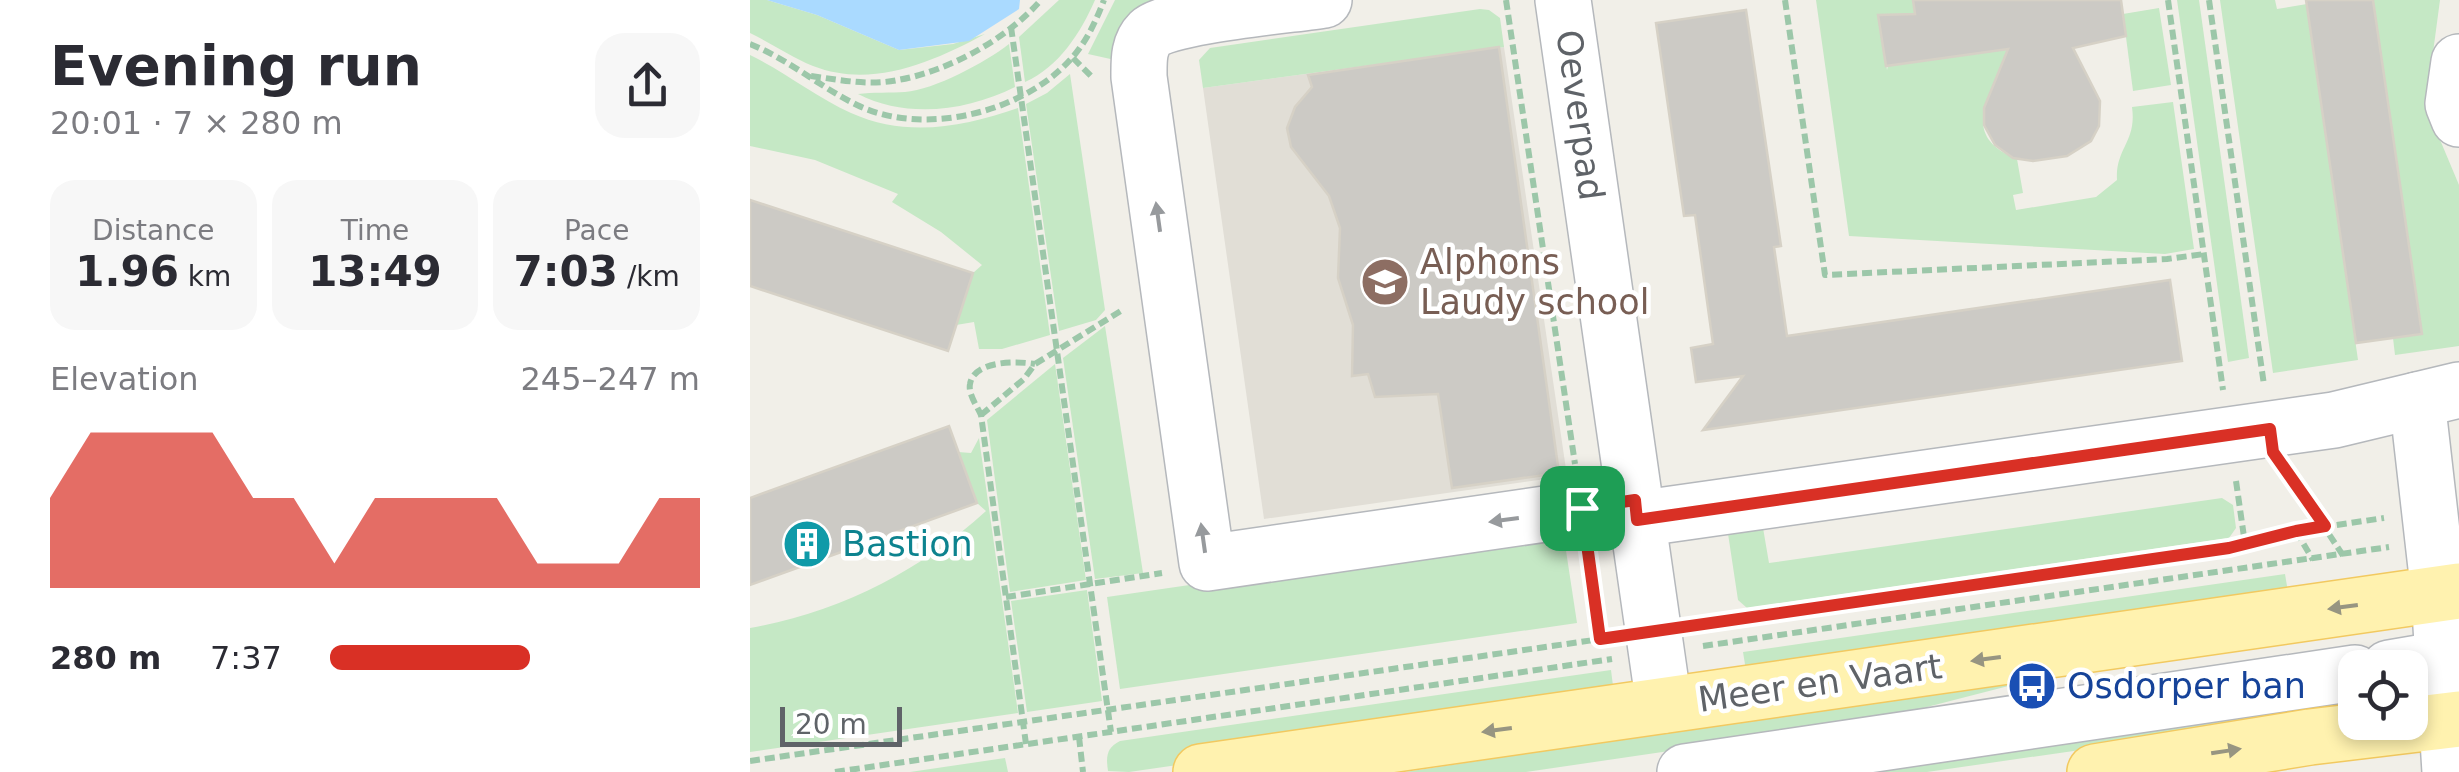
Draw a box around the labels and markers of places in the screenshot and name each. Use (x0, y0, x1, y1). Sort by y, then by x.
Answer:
place label: Alphons Laudy school (1420, 242, 1649, 322)
school or university icon: Alphons Laudy school (1359, 256, 1411, 308)
pin (1540, 466, 1625, 551)
building icon: Bastion (781, 518, 833, 570)
place label: Bastion (842, 524, 973, 564)
bus stop icon: Osdorper ban (2006, 660, 2058, 712)
place label: Osdorper ban (2067, 666, 2306, 706)

